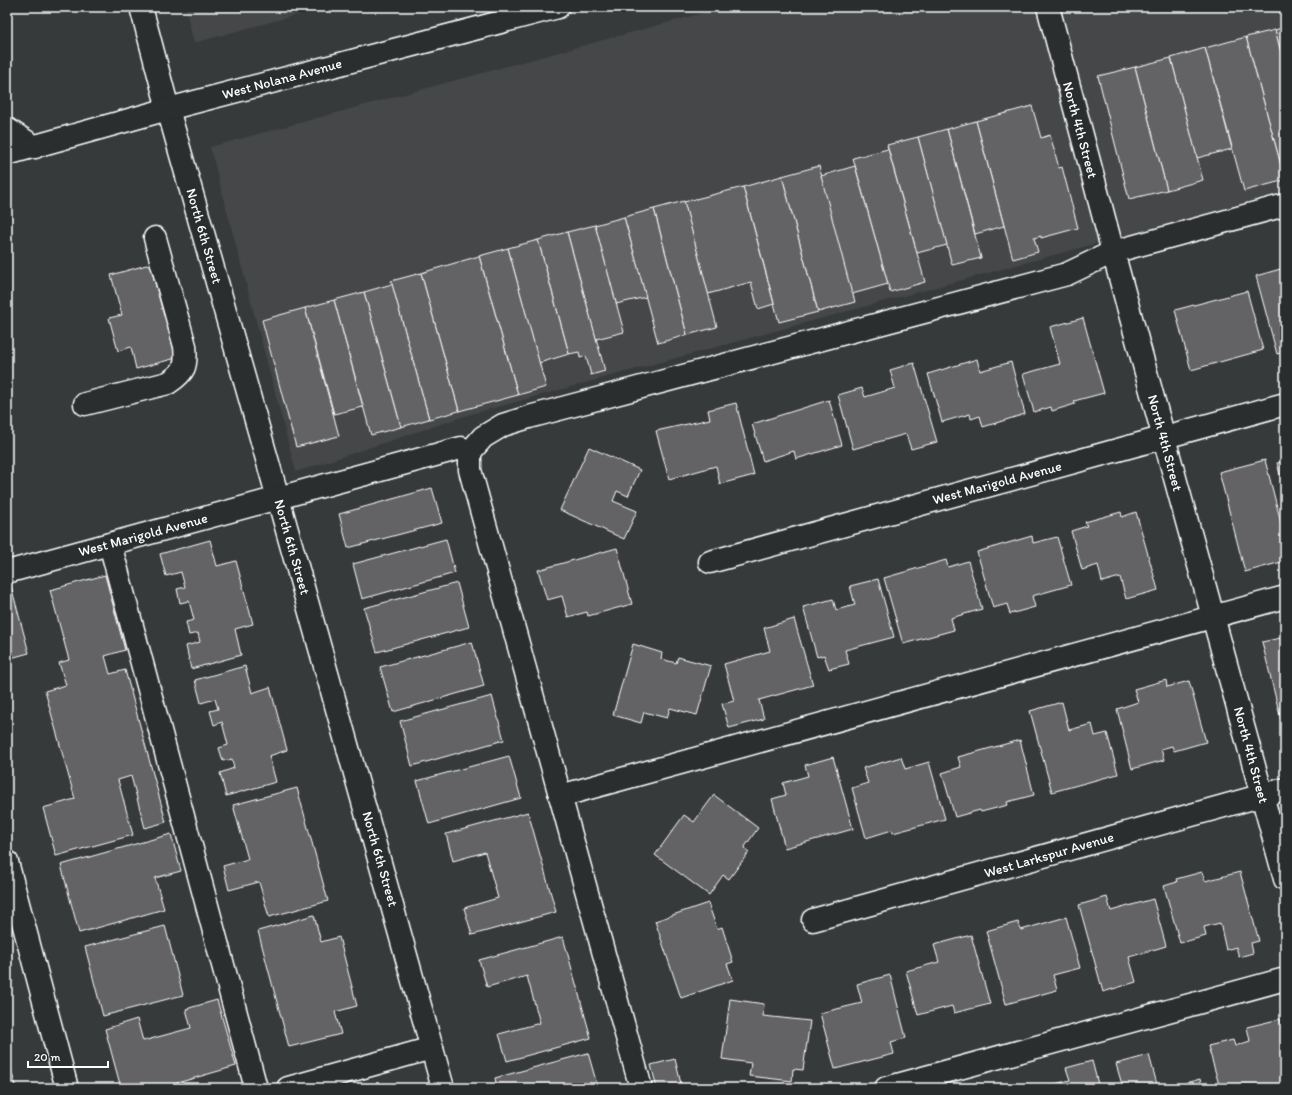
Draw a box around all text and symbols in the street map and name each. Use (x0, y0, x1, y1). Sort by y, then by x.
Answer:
street label: West Nolana Avenue (220, 55, 344, 103)
street label: North 4th Street (1059, 80, 1101, 180)
street label: North 6th Street (182, 186, 226, 286)
street label: North 4th Street (1144, 393, 1186, 493)
street label: West Marigold Avenue (931, 457, 1064, 508)
street label: North 6th Street (270, 497, 314, 597)
street label: West Marigold Avenue (77, 509, 210, 560)
street label: North 4th Street (1230, 705, 1272, 805)
street label: North 6th Street (358, 809, 402, 909)
street label: West Larkspur Avenue (982, 828, 1116, 882)
scale bar (28, 1043, 108, 1069)
text: 20 m (34, 1050, 61, 1064)

